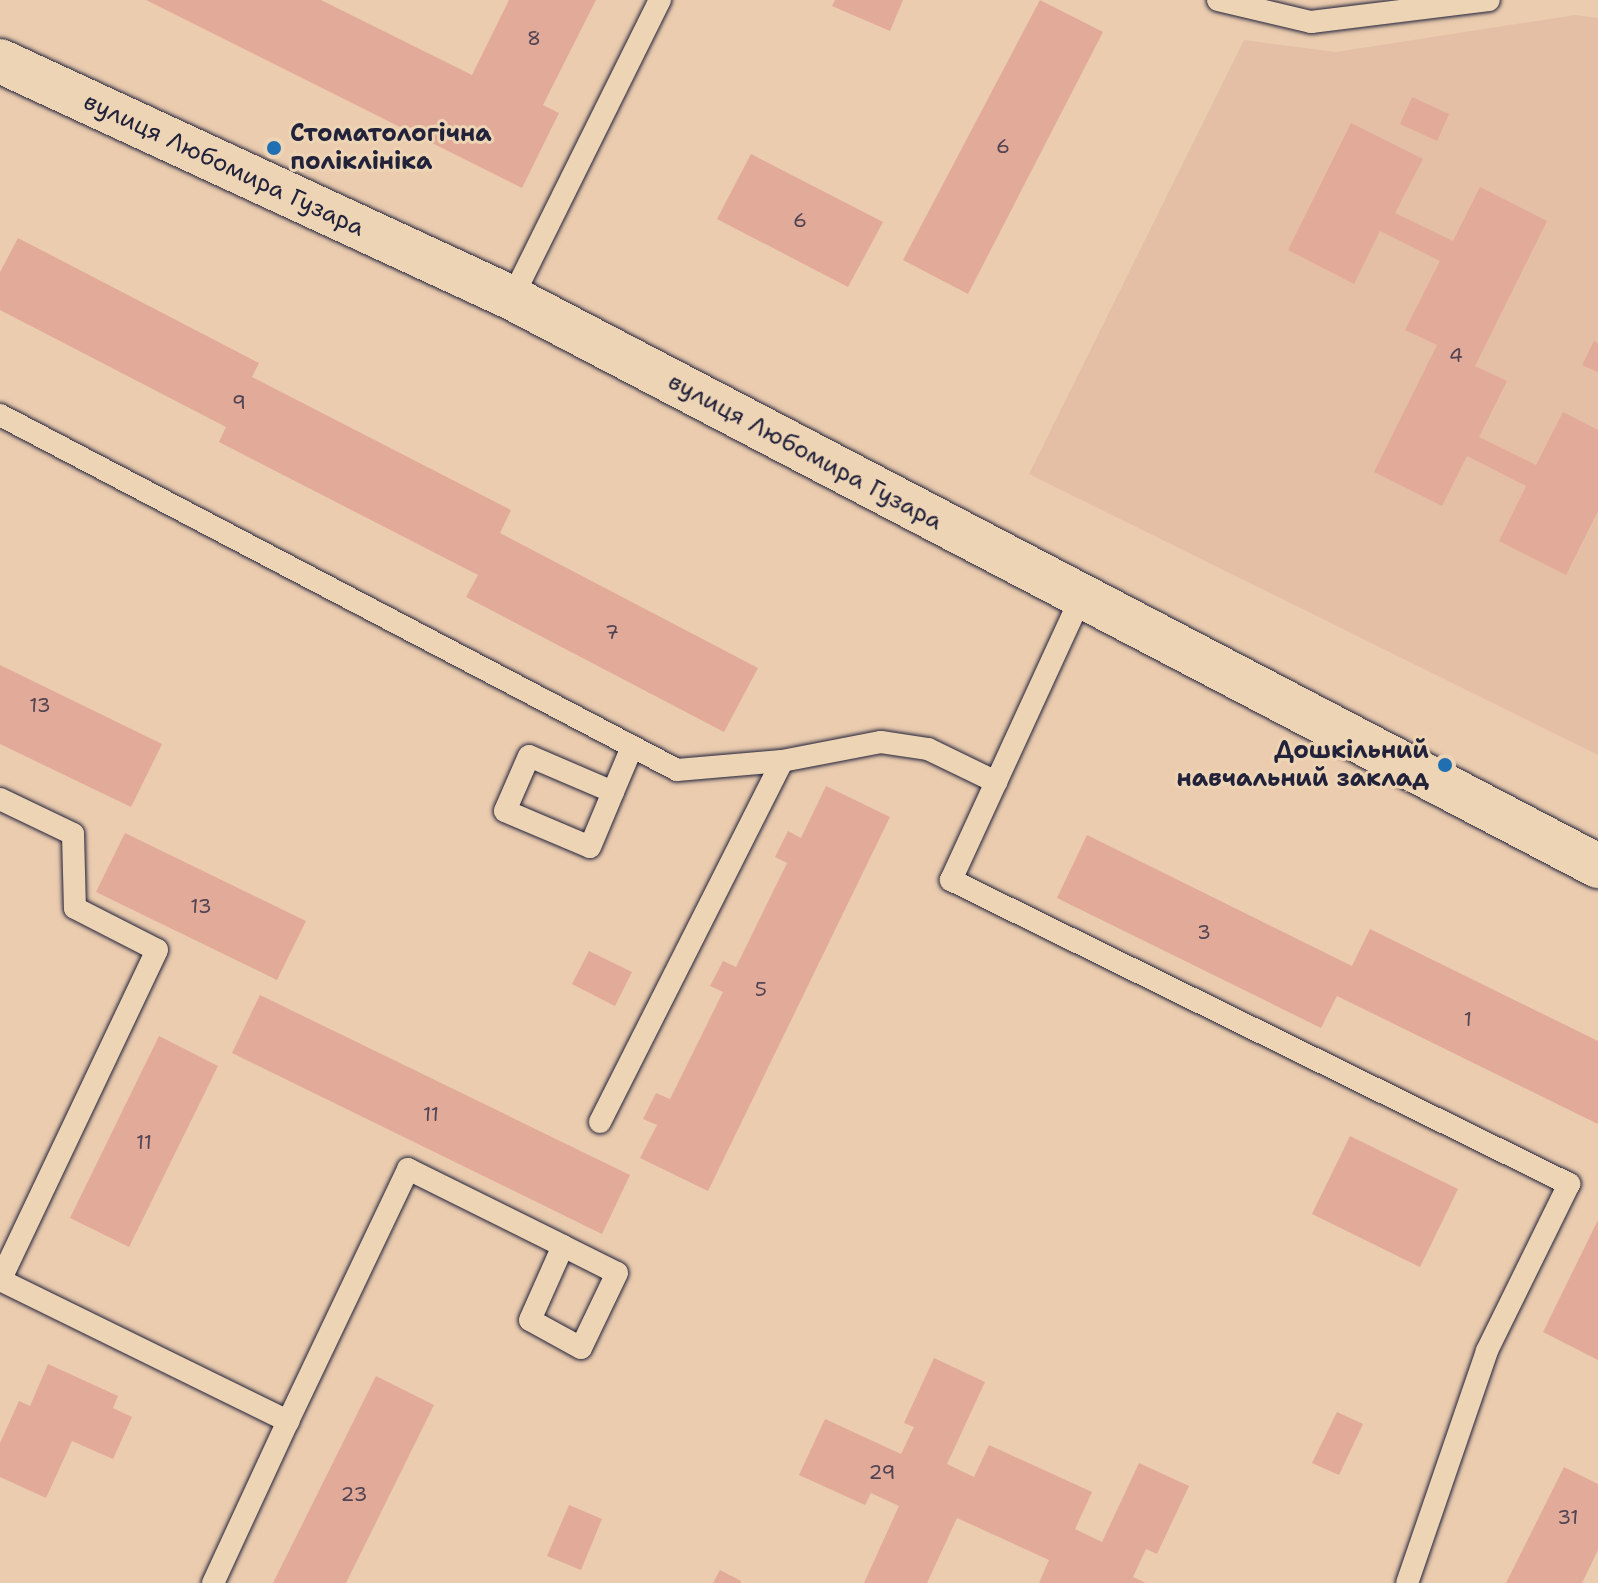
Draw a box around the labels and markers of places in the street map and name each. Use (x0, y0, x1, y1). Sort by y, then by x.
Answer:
place label: Стоматологічна поліклініка (290, 120, 492, 176)
marker: Стоматологічна поліклініка (265, 139, 283, 157)
place label: Дошкільний навчальний заклад (1176, 737, 1429, 793)
marker: Дошкільний навчальний заклад (1436, 756, 1454, 774)

